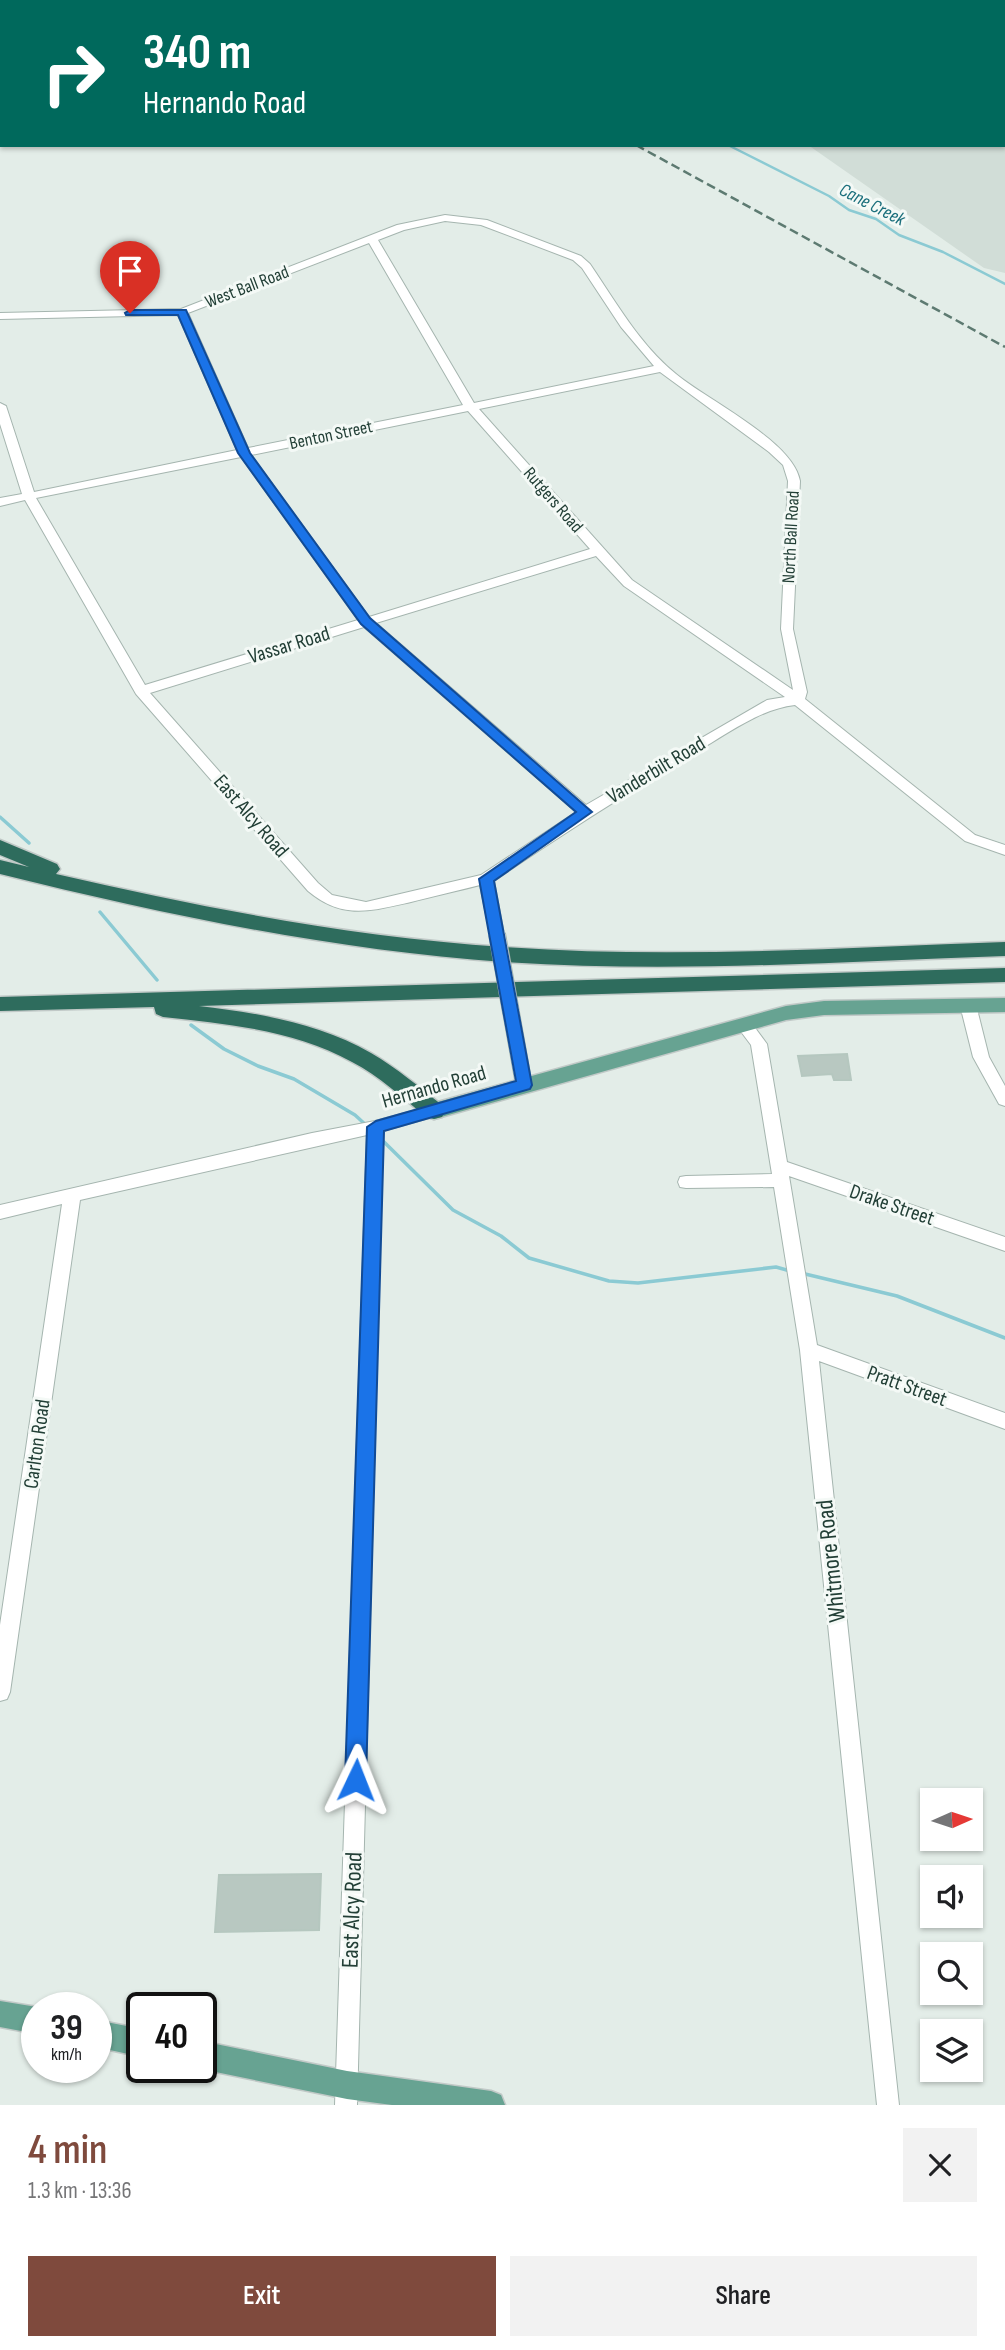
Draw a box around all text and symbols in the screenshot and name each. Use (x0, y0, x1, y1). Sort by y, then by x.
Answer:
text: 340 m (143, 24, 251, 83)
icon: right (28, 28, 119, 119)
text: Hernando Road (143, 84, 306, 123)
water label: Cane Creek (835, 179, 910, 232)
pin (100, 241, 160, 313)
icon: arrive (111, 252, 149, 290)
street label: West Ball Road (202, 261, 292, 313)
street label: Benton Street (288, 416, 375, 454)
street label: Rutgers Road (519, 463, 587, 537)
street label: North Ball Road (778, 490, 804, 584)
street label: Vassar Road (245, 621, 333, 669)
street label: Vanderbilt Road (602, 731, 710, 809)
street label: East Alcy Road (208, 769, 294, 863)
street label: Hernando Road (379, 1060, 489, 1114)
street label: Drake Street (846, 1179, 938, 1231)
street label: Pratt Street (864, 1360, 950, 1412)
street label: Carlton Road (18, 1398, 56, 1490)
street label: Whitmore Road (810, 1498, 852, 1624)
position arrow (319, 1743, 393, 1817)
north arrow (920, 1788, 984, 1852)
map controls (920, 1788, 983, 2082)
street label: East Alcy Road (335, 1851, 369, 1969)
button: sound (920, 1865, 983, 1928)
button: search (920, 1942, 983, 2005)
speed limit sign: 40 (126, 1992, 217, 2083)
text: 39 (50, 2007, 83, 2050)
button: layers (920, 2019, 983, 2082)
text: km/h (51, 2044, 82, 2065)
text: 4 min (28, 2125, 107, 2176)
button: close (903, 2128, 977, 2202)
text: 1.3 km · 13:36 (28, 2177, 132, 2205)
button: Exit (28, 2256, 496, 2336)
button: Share (510, 2256, 977, 2336)

